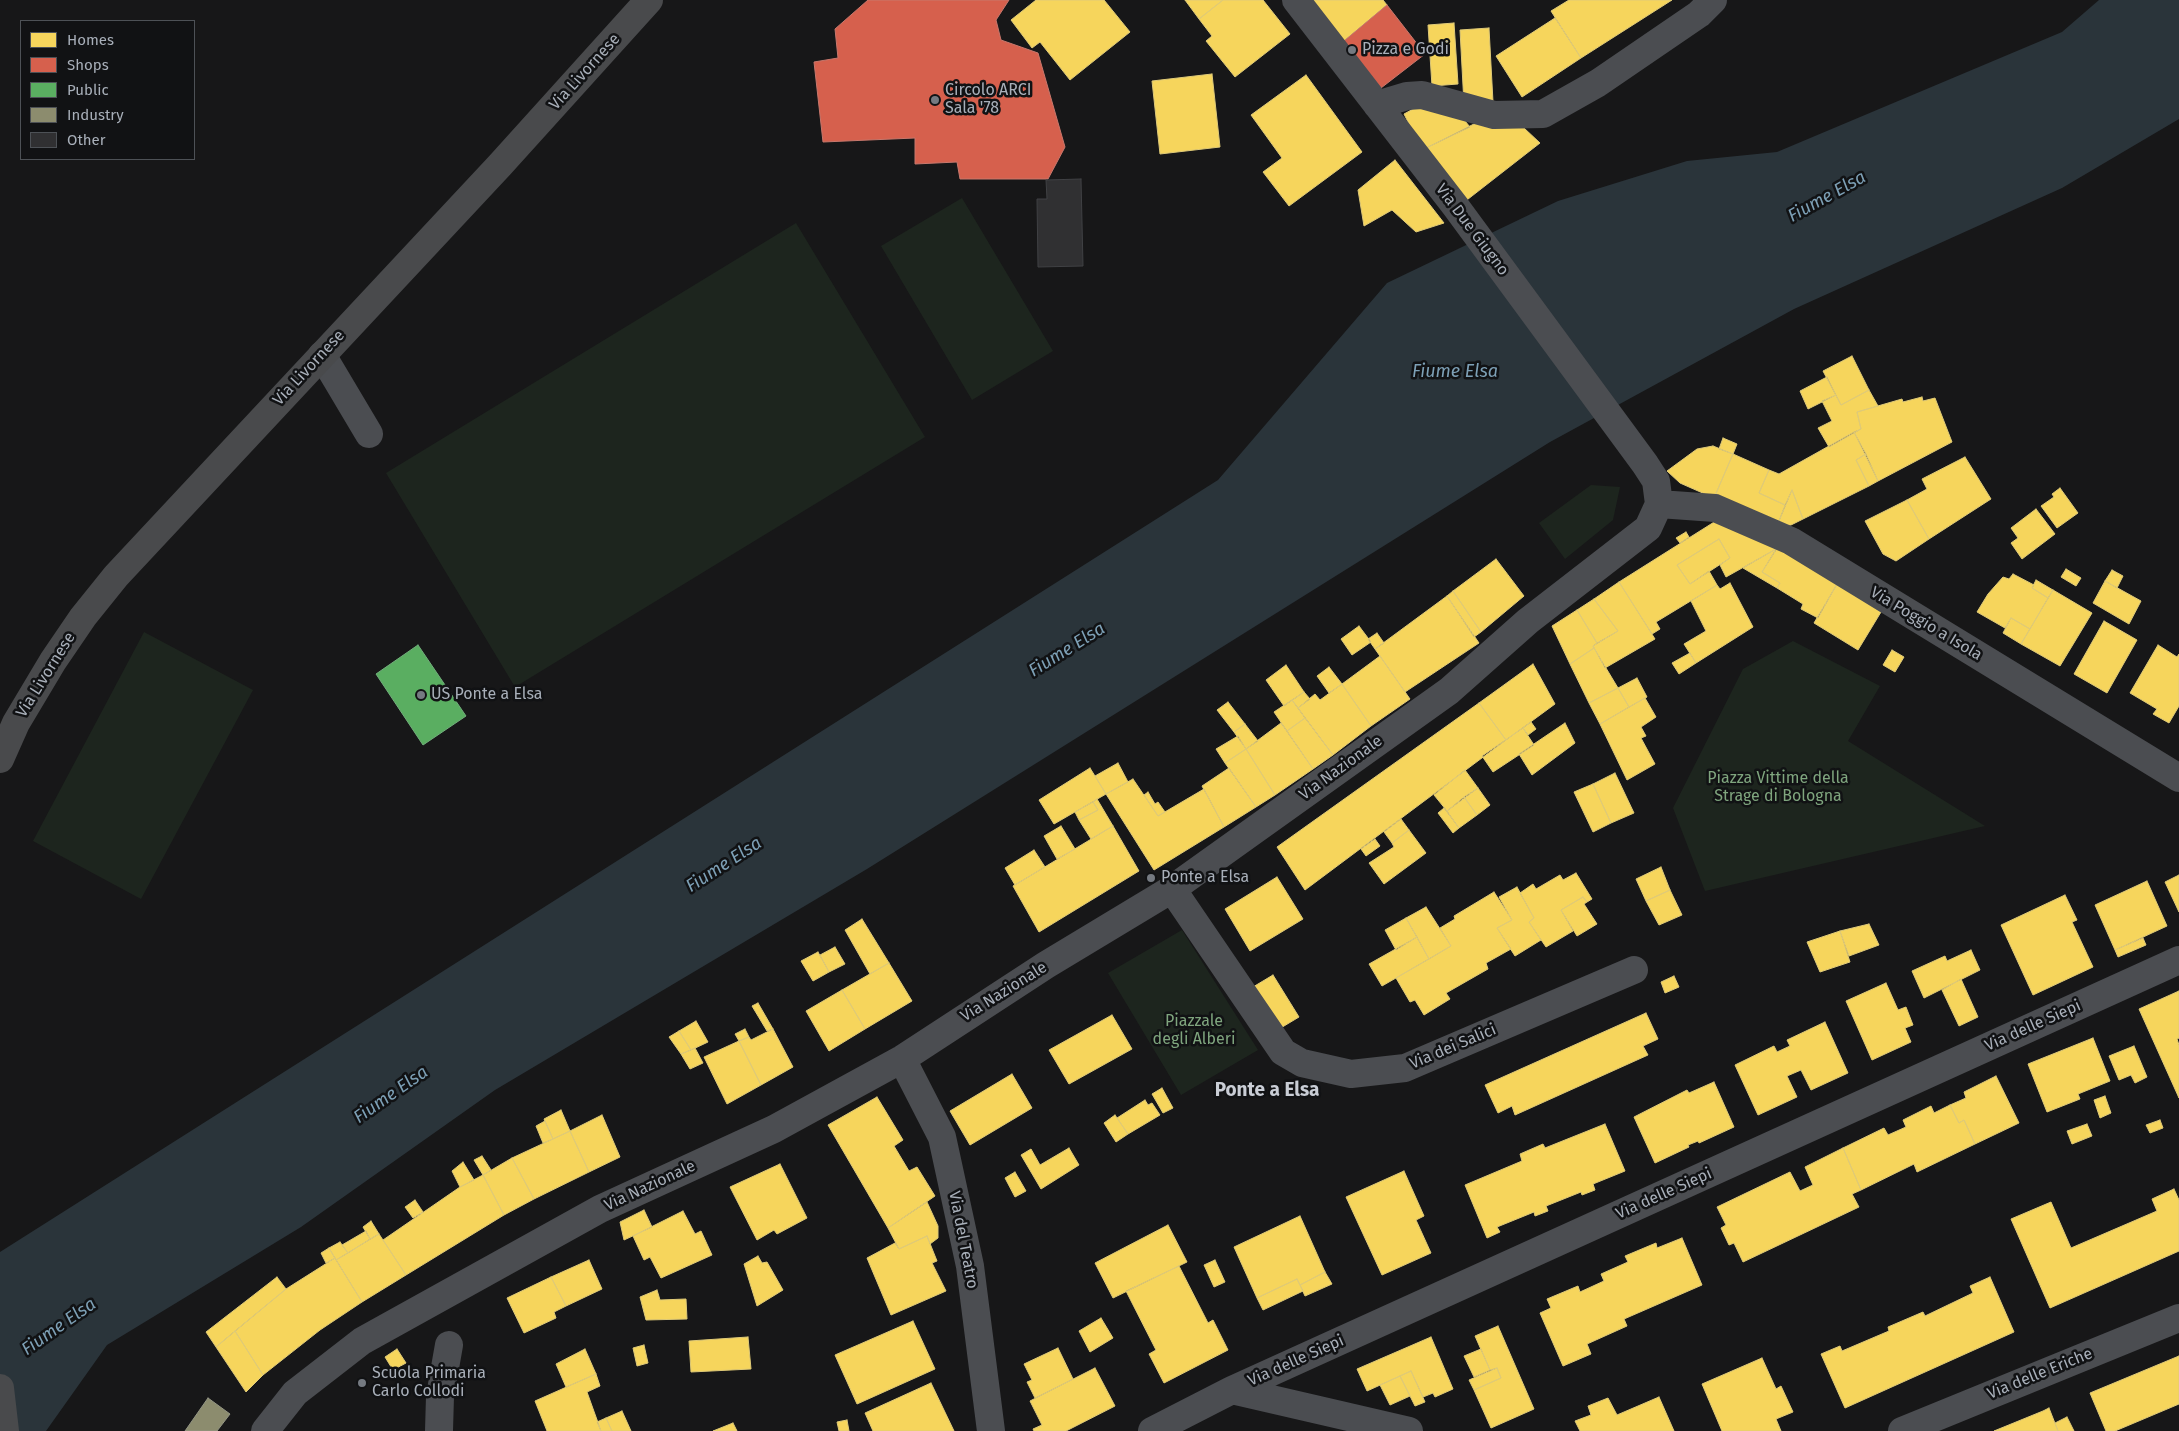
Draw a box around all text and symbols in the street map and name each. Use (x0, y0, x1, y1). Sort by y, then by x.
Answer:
legend (20, 20, 195, 160)
street label: Via Livornese (546, 30, 624, 114)
text: Homes (67, 31, 114, 49)
place label: Pizza e Godi (1362, 40, 1449, 60)
marker: Pizza e Godi (1346, 44, 1358, 56)
text: Shops (67, 56, 109, 74)
text: Public (67, 81, 109, 99)
place label: Circolo ARCI Sala '78 (945, 81, 1031, 119)
marker: Circolo ARCI Sala '78 (929, 94, 941, 106)
text: Industry (67, 106, 124, 124)
text: Other (67, 131, 106, 149)
water label: Fiume Elsa (1784, 167, 1870, 227)
street label: Via Due Giugno (1431, 180, 1513, 280)
street label: Via Livornese (269, 326, 349, 410)
water label: Fiume Elsa (1412, 361, 1498, 383)
street label: Via Poggio a Isola (1867, 583, 1985, 665)
water label: Fiume Elsa (1025, 618, 1109, 682)
street label: Via Livornese (12, 629, 80, 721)
place label: US Ponte a Elsa (431, 685, 543, 705)
marker: US Ponte a Elsa (415, 689, 427, 701)
street label: Via Nazionale (1296, 731, 1386, 805)
park label: Piazza Vittime della Strage di Bologna (1707, 769, 1849, 807)
water label: Fiume Elsa (682, 833, 766, 897)
place label: Ponte a Elsa (1161, 868, 1249, 888)
marker: Ponte a Elsa (1145, 872, 1157, 884)
street label: Via Nazionale (957, 958, 1051, 1026)
street label: Via delle Siepi (1982, 996, 2084, 1056)
park label: Piazzale degli Alberi (1153, 1012, 1235, 1050)
street label: Via dei Salici (1407, 1020, 1499, 1074)
water label: Fiume Elsa (350, 1062, 432, 1128)
district label: Ponte a Elsa (1215, 1080, 1319, 1102)
street label: Via Nazionale (601, 1157, 699, 1215)
street label: Via delle Siepi (1613, 1164, 1715, 1224)
street label: Via del Teatro (944, 1190, 982, 1290)
water label: Fiume Elsa (18, 1294, 100, 1360)
street label: Via delle Siepi (1245, 1331, 1347, 1391)
street label: Via delle Eriche (1985, 1344, 2095, 1404)
place label: Scuola Primaria Carlo Collodi (372, 1364, 486, 1402)
marker: Scuola Primaria Carlo Collodi (356, 1377, 368, 1389)

